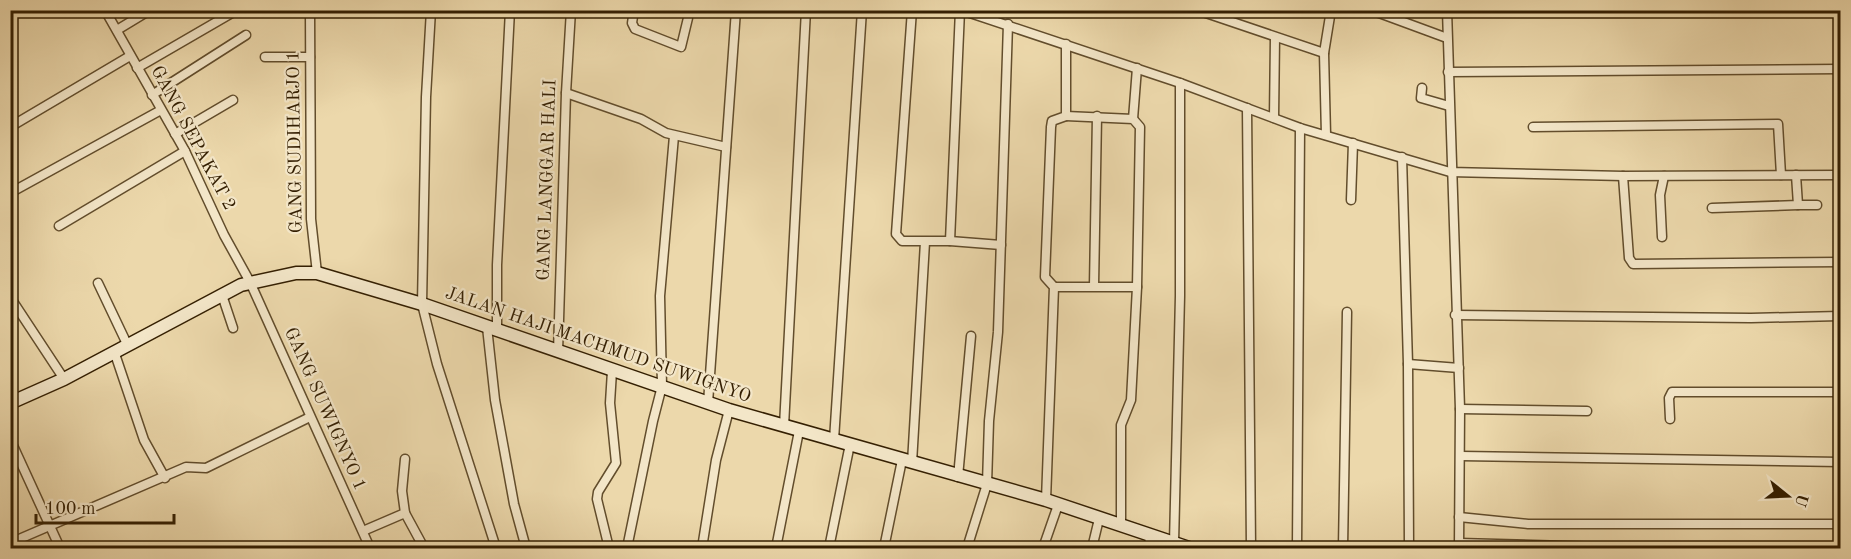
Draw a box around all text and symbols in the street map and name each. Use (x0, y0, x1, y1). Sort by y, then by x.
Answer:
street label: GANG SUDIHARJO 1 (284, 51, 306, 233)
street label: GANG SEPAKAT 2 (147, 63, 239, 213)
street label: GANG LANGGAR HALI (534, 79, 560, 281)
street label: JALAN HAJI MACHMUD SUWIGNYO (443, 284, 753, 406)
street label: GANG SUWIGNYO 1 (281, 325, 369, 493)
north arrow (1758, 466, 1818, 526)
scale bar (36, 487, 174, 525)
text: U (1791, 491, 1810, 509)
text: 100 m (45, 500, 96, 518)

